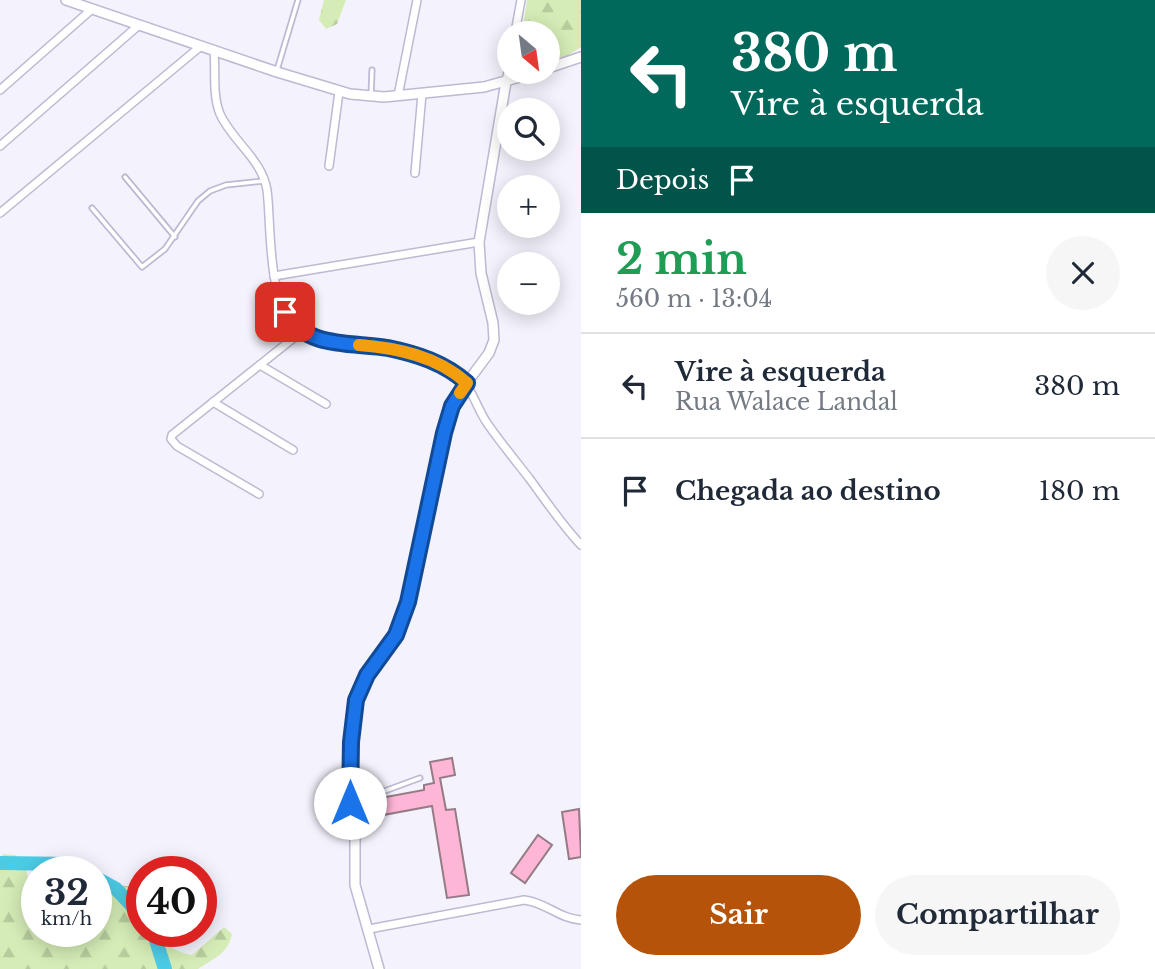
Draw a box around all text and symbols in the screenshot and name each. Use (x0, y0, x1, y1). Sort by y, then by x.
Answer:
north arrow (497, 21, 560, 84)
map controls (497, 21, 560, 315)
text: 380 m (731, 23, 898, 84)
icon: left (616, 28, 707, 119)
text: Vire à esquerda (731, 84, 984, 124)
button: search (497, 98, 560, 161)
icon: arrive (723, 161, 761, 199)
text: Depois (616, 164, 709, 196)
button: + (497, 175, 560, 238)
text: 2 min (616, 233, 747, 285)
button: close (1046, 236, 1120, 310)
button: − (497, 252, 560, 315)
pin (255, 282, 315, 342)
text: 560 m · 13:04 (616, 285, 772, 313)
icon: arrive (266, 293, 304, 331)
text: Vire à esquerda (675, 356, 886, 388)
icon: left (616, 367, 654, 405)
text: 380 m (1034, 370, 1120, 402)
text: Rua Walace Landal (675, 388, 898, 416)
icon: arrive (616, 472, 654, 510)
text: Chegada ao destino (675, 475, 941, 507)
text: 180 m (1039, 475, 1120, 507)
position arrow (313, 766, 387, 840)
speed limit sign: 40 (126, 856, 217, 947)
text: 32 (44, 871, 89, 914)
button: Sair (616, 875, 861, 955)
button: Compartilhar (875, 875, 1120, 955)
text: km/h (41, 908, 92, 930)

